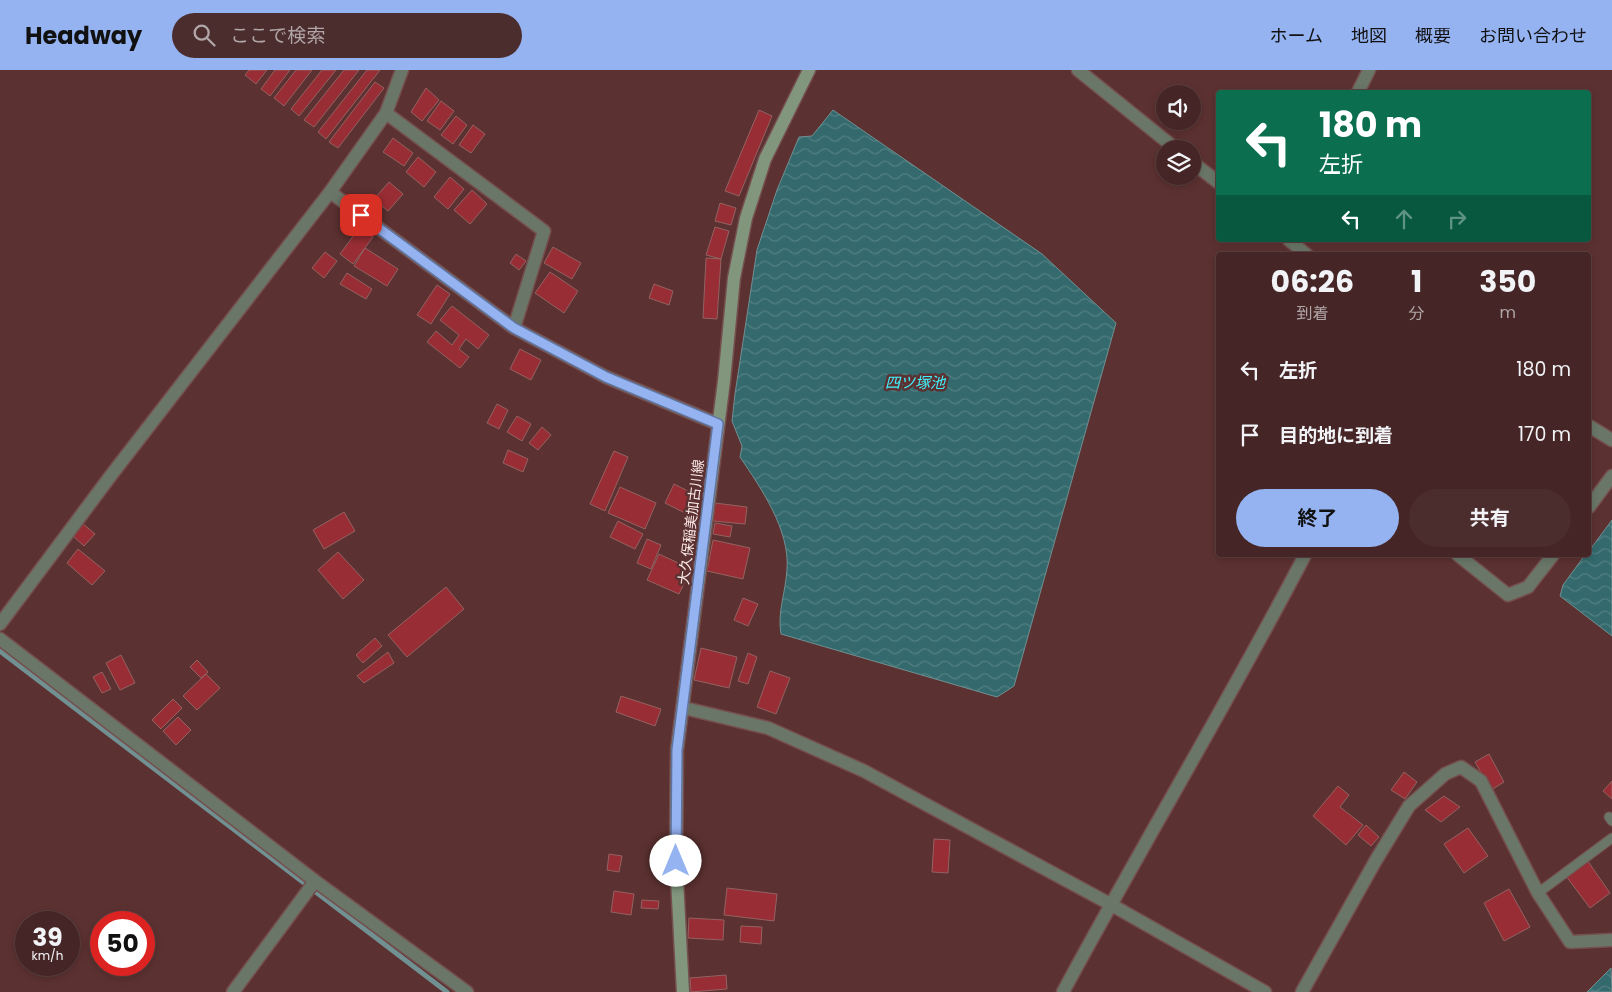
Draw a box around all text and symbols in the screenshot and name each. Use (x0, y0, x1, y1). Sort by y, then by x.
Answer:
search box (172, 13, 522, 58)
text: Headway (25, 19, 142, 52)
icon: search (190, 21, 218, 49)
text: ここで検索 (230, 22, 325, 49)
text: ホーム (1270, 23, 1323, 48)
text: 地図 (1351, 23, 1387, 48)
text: 概要 (1415, 23, 1451, 48)
text: お問い合わせ (1479, 23, 1587, 48)
map controls (1156, 85, 1201, 185)
button: sound (1156, 85, 1201, 130)
text: 180 m (1319, 100, 1422, 149)
icon: left (1236, 110, 1301, 175)
button: layers (1156, 140, 1201, 185)
text: 左折 (1319, 149, 1363, 180)
pin (340, 194, 382, 236)
icon: arrive (347, 201, 375, 229)
icon: left (1337, 205, 1365, 233)
icon: ahead (1390, 205, 1418, 233)
icon: right (1443, 205, 1471, 233)
text: 06:26 (1271, 260, 1354, 303)
text: 1 (1411, 260, 1422, 303)
text: 350 (1479, 260, 1536, 303)
text: m (1500, 301, 1516, 324)
text: 到着 (1296, 302, 1328, 325)
text: 分 (1409, 302, 1425, 325)
icon: left (1236, 356, 1264, 384)
text: 180 m (1516, 356, 1571, 383)
text: 左折 (1279, 357, 1317, 384)
water label: 四ツ塚池 (885, 372, 947, 393)
icon: arrive (1236, 421, 1264, 449)
text: 170 m (1518, 421, 1571, 448)
text: 目的地に到着 (1279, 422, 1393, 449)
street label: 大久保稲美加古川線 (673, 458, 709, 586)
button: 終了 (1236, 489, 1399, 547)
button: 共有 (1409, 489, 1571, 547)
position arrow (649, 834, 701, 886)
speed limit sign: 50 (90, 911, 155, 976)
text: 39 (32, 920, 63, 955)
text: km/h (32, 947, 63, 964)

